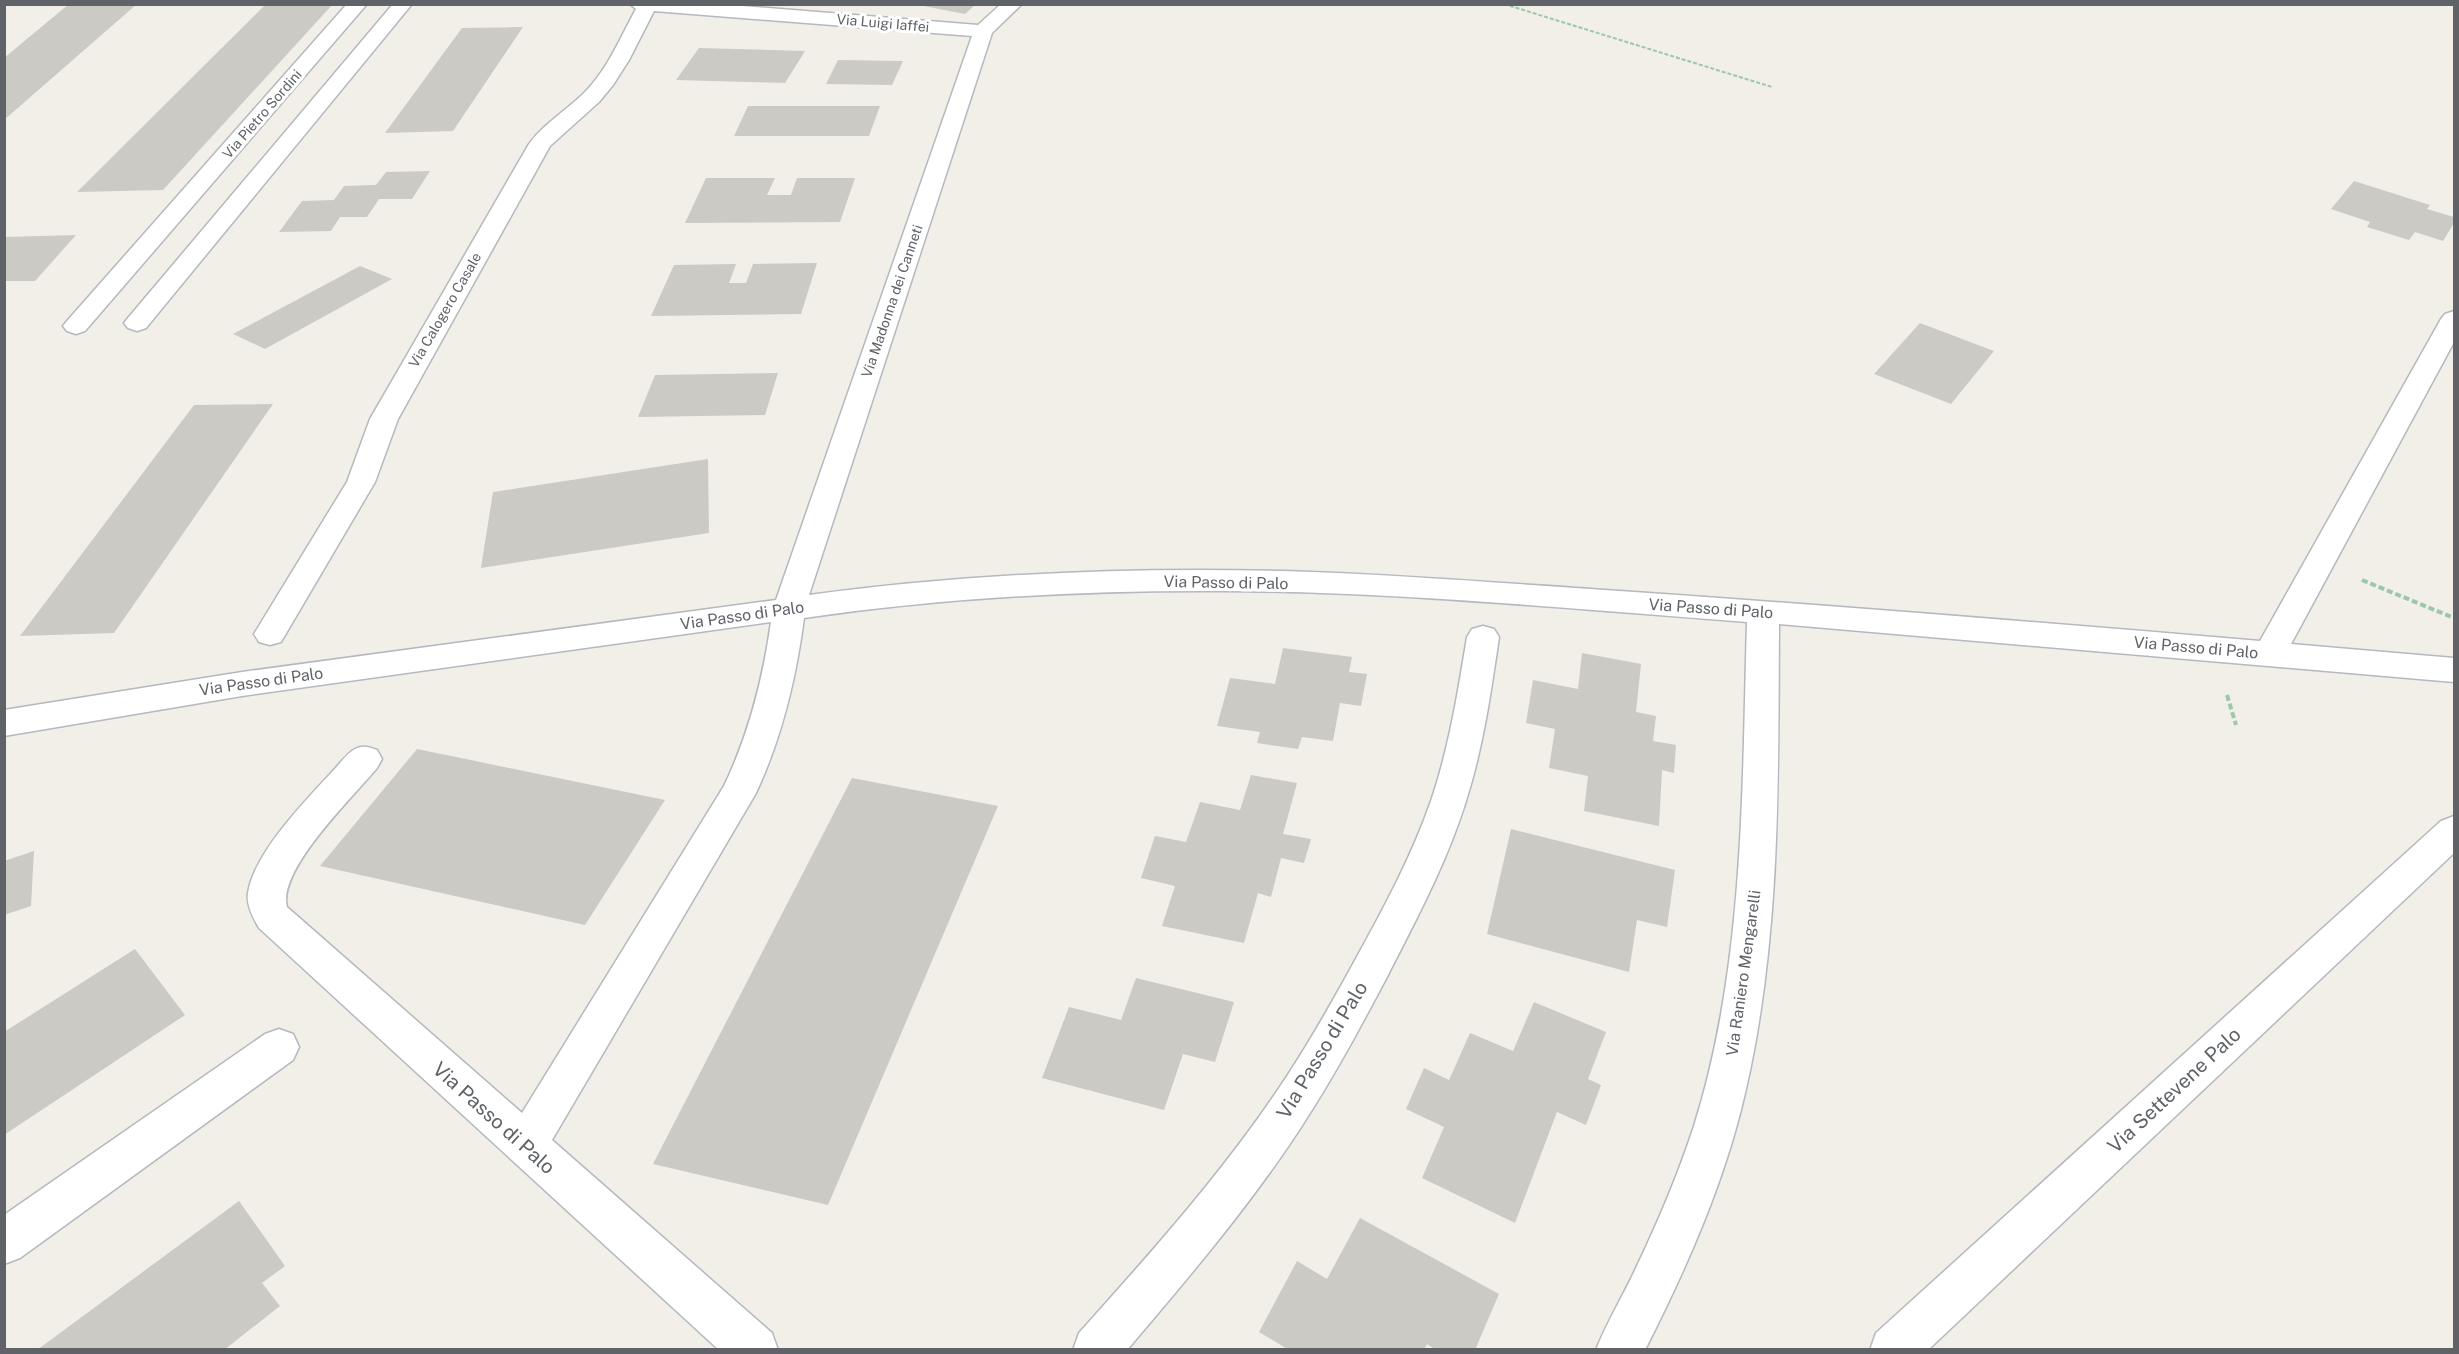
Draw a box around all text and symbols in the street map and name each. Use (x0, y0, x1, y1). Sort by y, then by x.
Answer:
street label: Via Luigi Iaffei (836, 11, 930, 35)
street label: Via Pietro Sordini (219, 66, 305, 162)
street label: Via Madonna dei Canneti (858, 222, 926, 380)
street label: Via Calogero Casale (406, 250, 484, 370)
street label: Via Passo di Palo (1163, 572, 1289, 593)
street label: Via Passo di Palo (1648, 595, 1774, 622)
street label: Via Passo di Palo (679, 597, 805, 634)
street label: Via Passo di Palo (2133, 633, 2259, 662)
street label: Via Passo di Palo (198, 663, 324, 700)
street label: Via Raniero Mengarelli (1722, 889, 1765, 1057)
street label: Via Passo di Palo (1272, 977, 1372, 1123)
street label: Via Settevene Palo (2102, 1022, 2246, 1158)
street label: Via Passo di Palo (428, 1057, 560, 1179)

